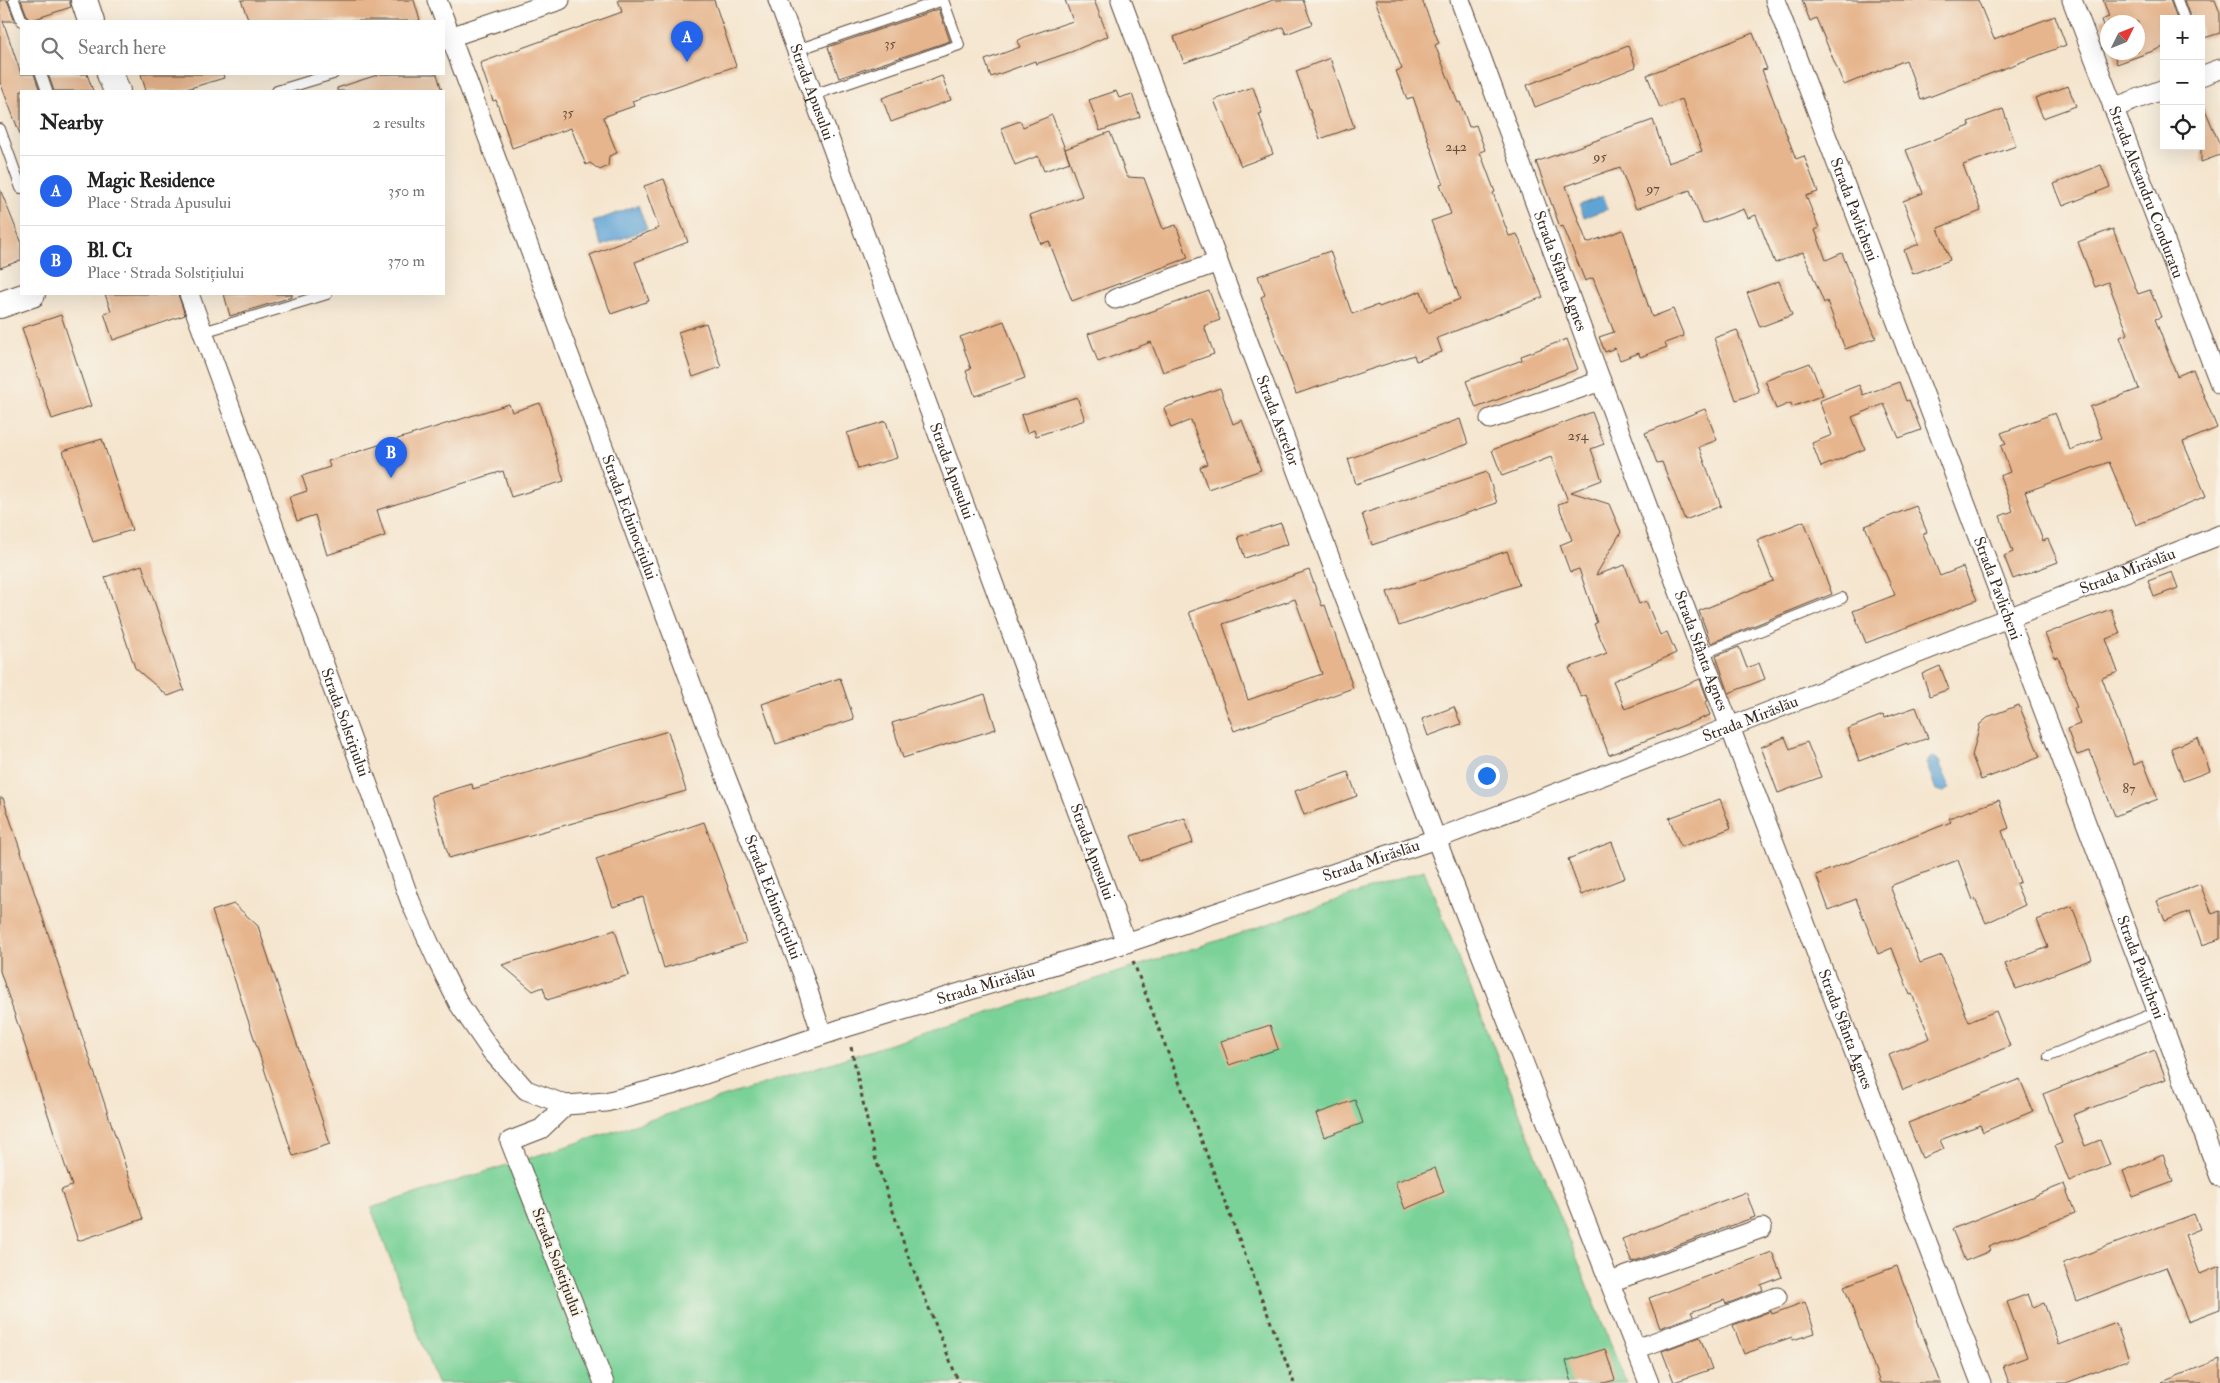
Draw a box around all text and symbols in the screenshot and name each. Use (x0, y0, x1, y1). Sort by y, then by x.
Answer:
north arrow (2100, 15, 2145, 60)
map controls (2160, 15, 2205, 150)
button: + (2160, 15, 2205, 60)
search box (20, 20, 445, 75)
pin: A (671, 21, 703, 62)
icon: search (38, 34, 66, 62)
house number: 35 (884, 35, 897, 52)
text: Search here (78, 36, 166, 60)
street label: Strada Apusului (785, 41, 839, 143)
button: − (2160, 60, 2205, 105)
street label: Strada Alexandru Conduratu (2104, 103, 2188, 281)
house number: 35 (562, 104, 575, 121)
button: locate (2160, 105, 2205, 150)
text: Nearby (40, 109, 103, 136)
text: 2 results (372, 113, 425, 133)
house number: 242 (1445, 138, 1467, 155)
house number: 95 (1592, 148, 1608, 165)
street label: Strada Pavlicheni (1826, 155, 1883, 264)
text: Magic Residence (87, 169, 215, 193)
house number: 97 (1645, 180, 1660, 197)
text: A (51, 181, 61, 201)
text: 350 m (388, 181, 425, 201)
text: Place · Strada Apusului (87, 193, 231, 213)
street label: Strada Sfânta Agnes (1529, 208, 1592, 334)
text: Bl. C1 (87, 239, 133, 263)
text: B (51, 251, 61, 271)
text: 370 m (388, 251, 425, 271)
text: Place · Strada Solstițiului (87, 263, 244, 283)
street label: Strada Astrelor (1252, 372, 1304, 469)
street label: Strada Apusului (925, 420, 979, 522)
house number: 254 (1568, 427, 1590, 444)
pin: B (375, 437, 407, 478)
street label: Strada Echinocțiului (597, 452, 662, 583)
street label: Strada Pavlicheni (1969, 534, 2026, 643)
street label: Strada Mirăslău (2077, 543, 2178, 599)
street label: Strada Sfânta Agnes (1669, 588, 1733, 714)
street label: Strada Solstițiului (316, 665, 374, 780)
street label: Strada Mirăslău (1700, 691, 1801, 747)
your location (1474, 763, 1500, 789)
house number: 87 (2123, 780, 2136, 797)
street label: Strada Apusului (1065, 801, 1119, 903)
street label: Strada Echinocțiului (740, 832, 806, 962)
street label: Strada Mirăslău (1320, 835, 1422, 886)
street label: Strada Pavlicheni (2112, 913, 2169, 1022)
street label: Strada Mirăslău (934, 961, 1037, 1009)
street label: Strada Sfânta Agnes (1814, 966, 1878, 1092)
street label: Strada Solstițiului (527, 1205, 587, 1319)

